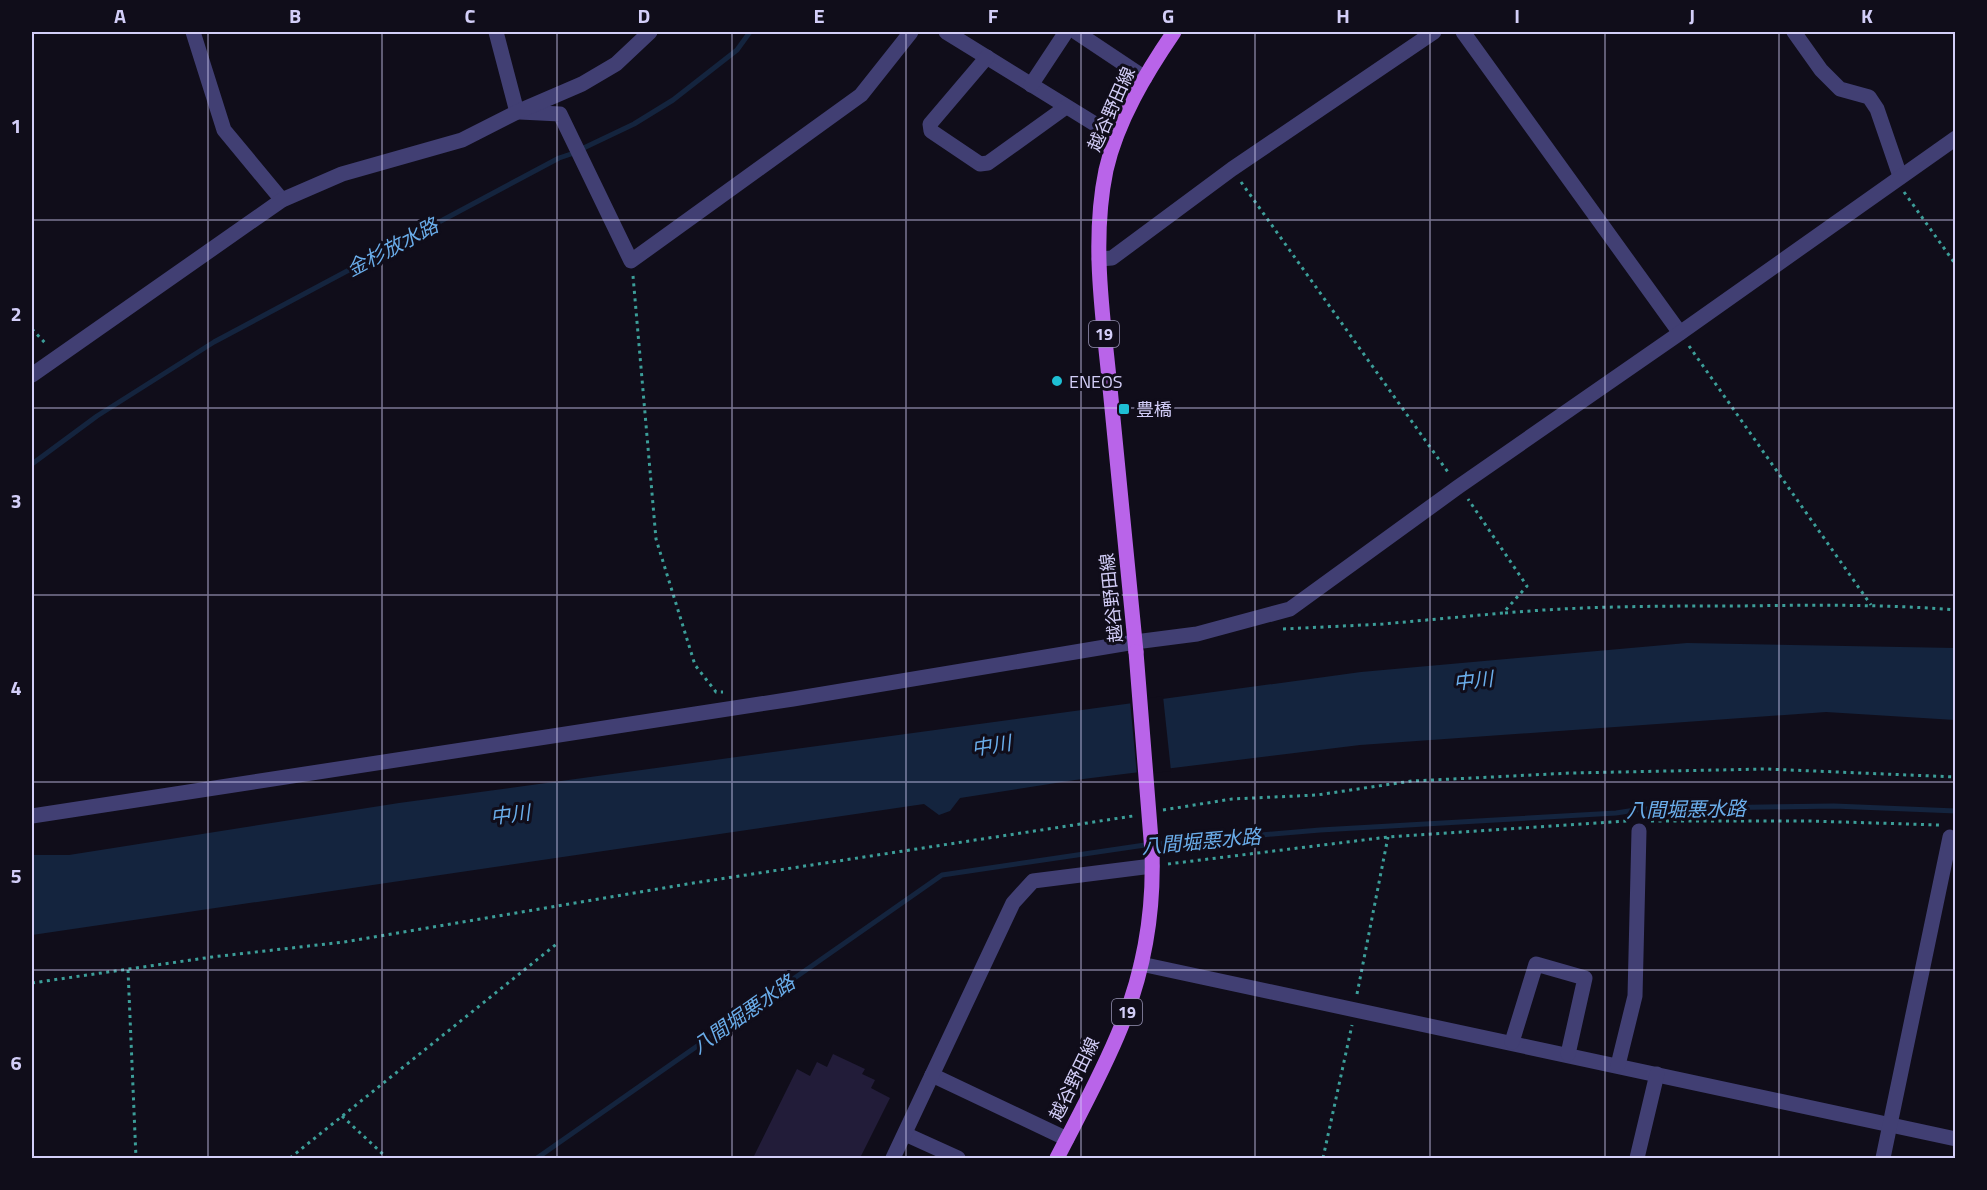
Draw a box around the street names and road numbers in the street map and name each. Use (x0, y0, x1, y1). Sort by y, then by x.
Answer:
street label: 越谷野田線 (1080, 62, 1142, 156)
road number: 19 (1089, 321, 1119, 347)
street label: 越谷野田線 (1093, 552, 1129, 644)
road number: 19 (1112, 999, 1142, 1025)
street label: 越谷野田線 (1042, 1033, 1106, 1125)

